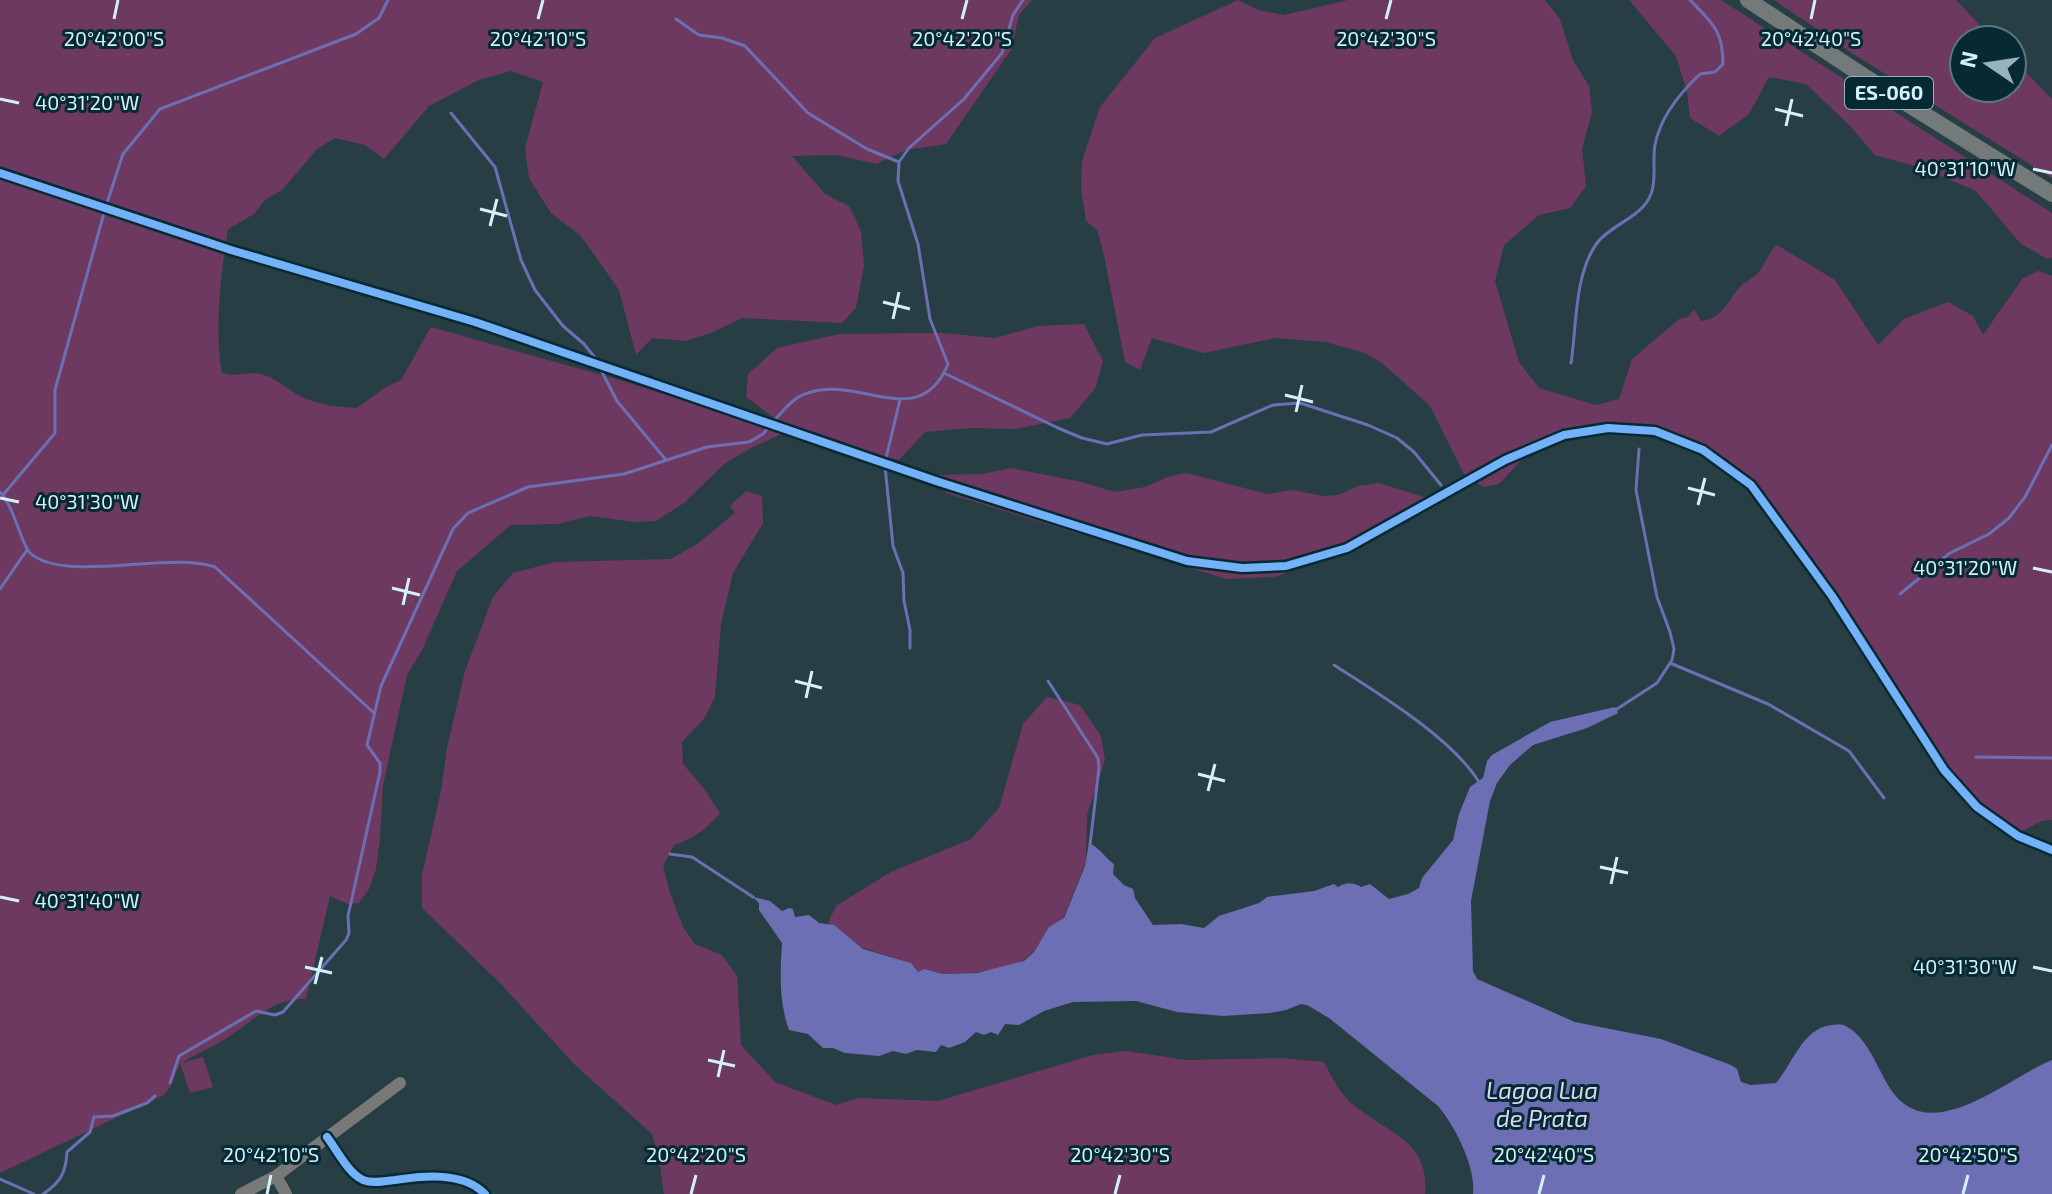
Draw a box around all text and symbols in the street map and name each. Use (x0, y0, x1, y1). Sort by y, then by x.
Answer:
north arrow (1948, 24, 2028, 104)
text: 20°42'00"S (64, 26, 164, 50)
text: 20°42'10"S (490, 26, 586, 50)
text: 20°42'20"S (912, 26, 1012, 50)
text: 20°42'30"S (1336, 26, 1436, 50)
text: 20°42'40"S (1761, 26, 1861, 50)
text: N (1953, 49, 1982, 70)
road number: ES-060 (1845, 77, 1933, 109)
text: 40°31'20"W (35, 90, 139, 114)
text: 40°31'10"W (1915, 156, 2015, 180)
text: 40°31'30"W (35, 489, 139, 513)
text: 40°31'20"W (1913, 555, 2017, 579)
text: 40°31'40"W (35, 888, 139, 912)
text: 40°31'30"W (1913, 954, 2017, 978)
water label: Lagoa Lua de Prata (1486, 1075, 1598, 1132)
text: 20°42'10"S (223, 1142, 319, 1166)
text: 20°42'20"S (646, 1142, 746, 1166)
text: 20°42'30"S (1070, 1142, 1170, 1166)
text: 20°42'40"S (1494, 1142, 1594, 1166)
text: 20°42'50"S (1918, 1142, 2018, 1166)

